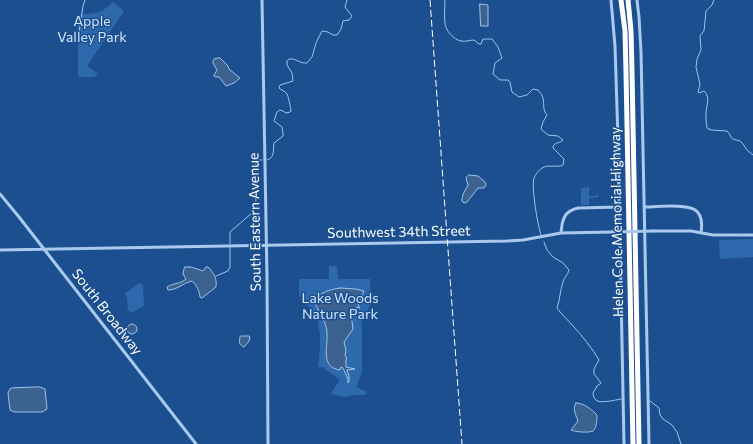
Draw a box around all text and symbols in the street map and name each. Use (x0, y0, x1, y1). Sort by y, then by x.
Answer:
park label: Apple Valley Park (57, 13, 127, 46)
street label: Helen Cole Memorial Highway (607, 127, 627, 317)
street label: South Eastern Avenue (245, 152, 265, 292)
street label: Southwest 34th Street (327, 222, 471, 242)
street label: South Broadway (68, 266, 146, 358)
park label: Lake Woods Nature Park (301, 290, 379, 322)

